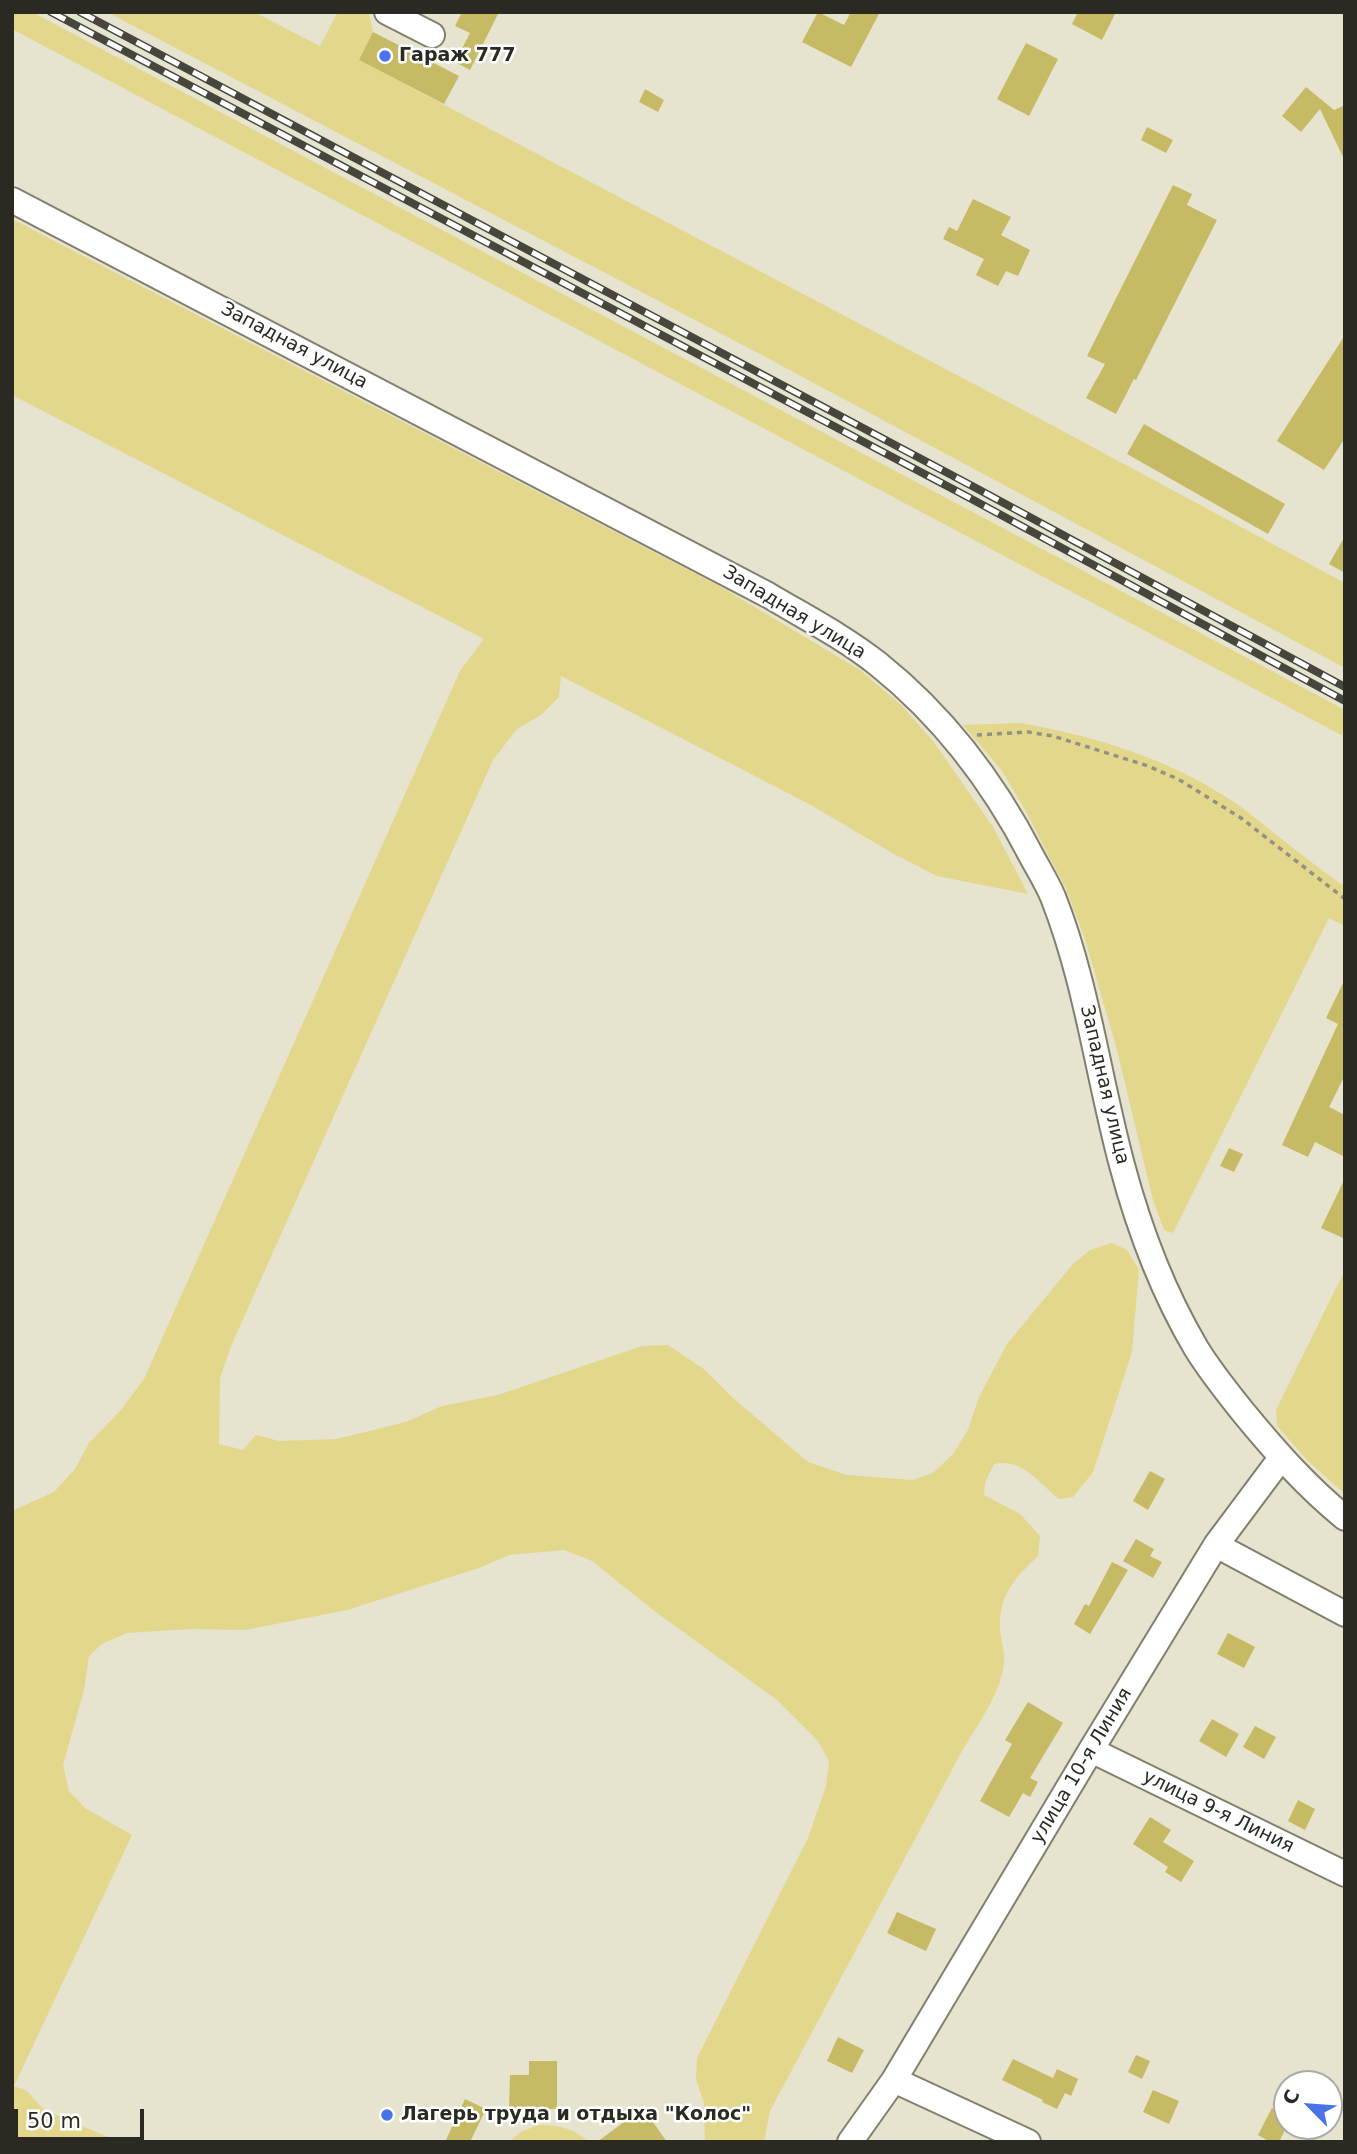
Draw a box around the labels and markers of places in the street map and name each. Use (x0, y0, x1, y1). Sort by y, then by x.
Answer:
place label: Гараж 777 (399, 45, 516, 67)
marker: Гараж 777 (377, 48, 393, 64)
place label: Лагерь труда и отдыха "Колос" (401, 2104, 751, 2126)
marker: Лагерь труда и отдыха "Колос" (379, 2107, 395, 2123)

